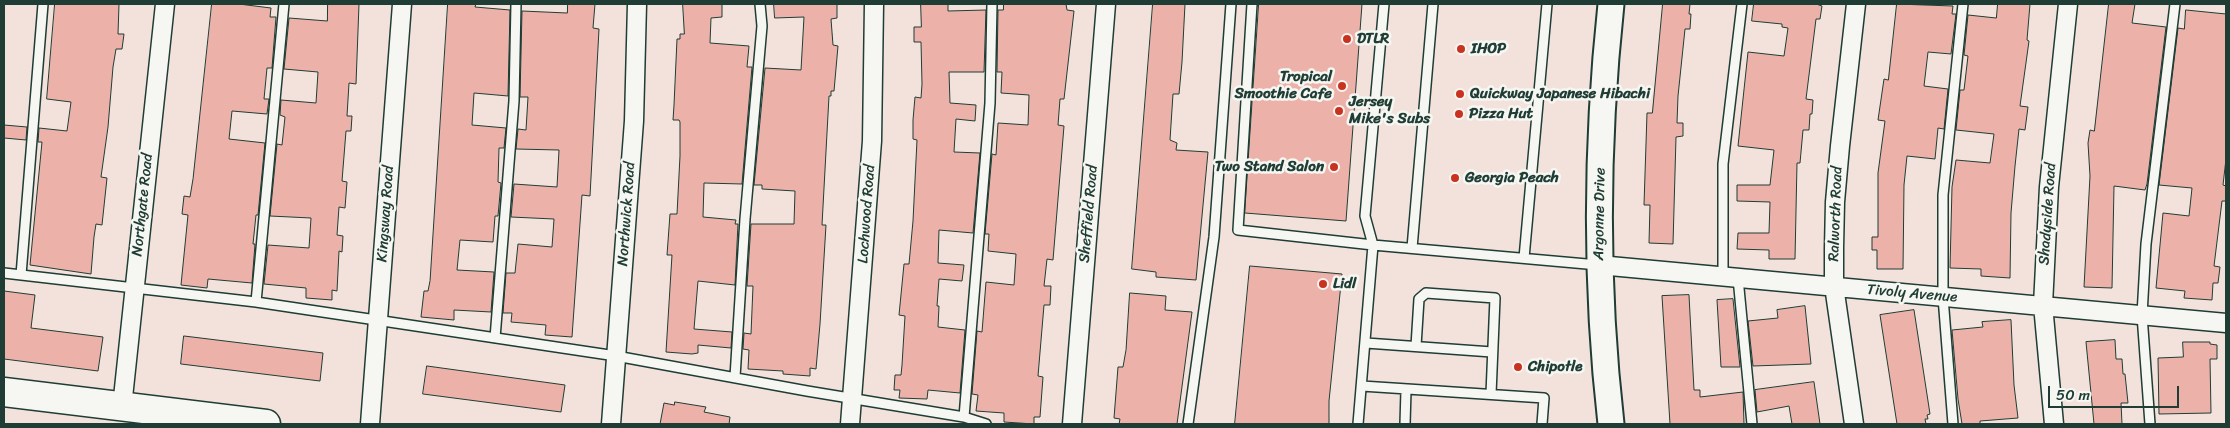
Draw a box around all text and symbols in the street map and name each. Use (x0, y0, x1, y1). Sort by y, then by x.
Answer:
place label: DTLR (1357, 30, 1389, 48)
marker: DTLR (1341, 33, 1353, 45)
place label: IHOP (1471, 40, 1506, 58)
marker: IHOP (1455, 43, 1467, 55)
place label: Tropical Smoothie Cafe (1234, 68, 1332, 103)
marker: Tropical Smoothie Cafe (1336, 80, 1348, 92)
place label: Quickway Japanese Hibachi (1470, 85, 1650, 103)
marker: Quickway Japanese Hibachi (1454, 88, 1466, 100)
place label: Jersey Mike's Subs (1349, 93, 1430, 128)
marker: Jersey Mike's Subs (1333, 105, 1345, 117)
place label: Pizza Hut (1469, 105, 1533, 123)
marker: Pizza Hut (1453, 108, 1465, 120)
street label: Northgate Road (129, 153, 157, 257)
place label: Two Stand Salon (1215, 158, 1324, 176)
street label: Northwick Road (614, 161, 640, 267)
marker: Two Stand Salon (1328, 161, 1340, 173)
street label: Shadyside Road (2035, 162, 2061, 266)
street label: Lochwood Road (855, 164, 879, 264)
street label: Sheffield Road (1076, 164, 1102, 264)
street label: Kingsway Road (374, 165, 398, 263)
street label: Ralworth Road (1825, 166, 1847, 262)
street label: Argonne Drive (1590, 167, 1610, 261)
place label: Georgia Peach (1465, 169, 1559, 187)
marker: Georgia Peach (1449, 172, 1461, 184)
place label: Lidl (1333, 275, 1356, 293)
marker: Lidl (1317, 278, 1329, 290)
street label: Tivoly Avenue (1866, 281, 1958, 307)
place label: Chipotle (1528, 358, 1582, 376)
marker: Chipotle (1512, 361, 1524, 373)
scale bar (2050, 376, 2181, 408)
text: 50 m (2056, 382, 2090, 408)

